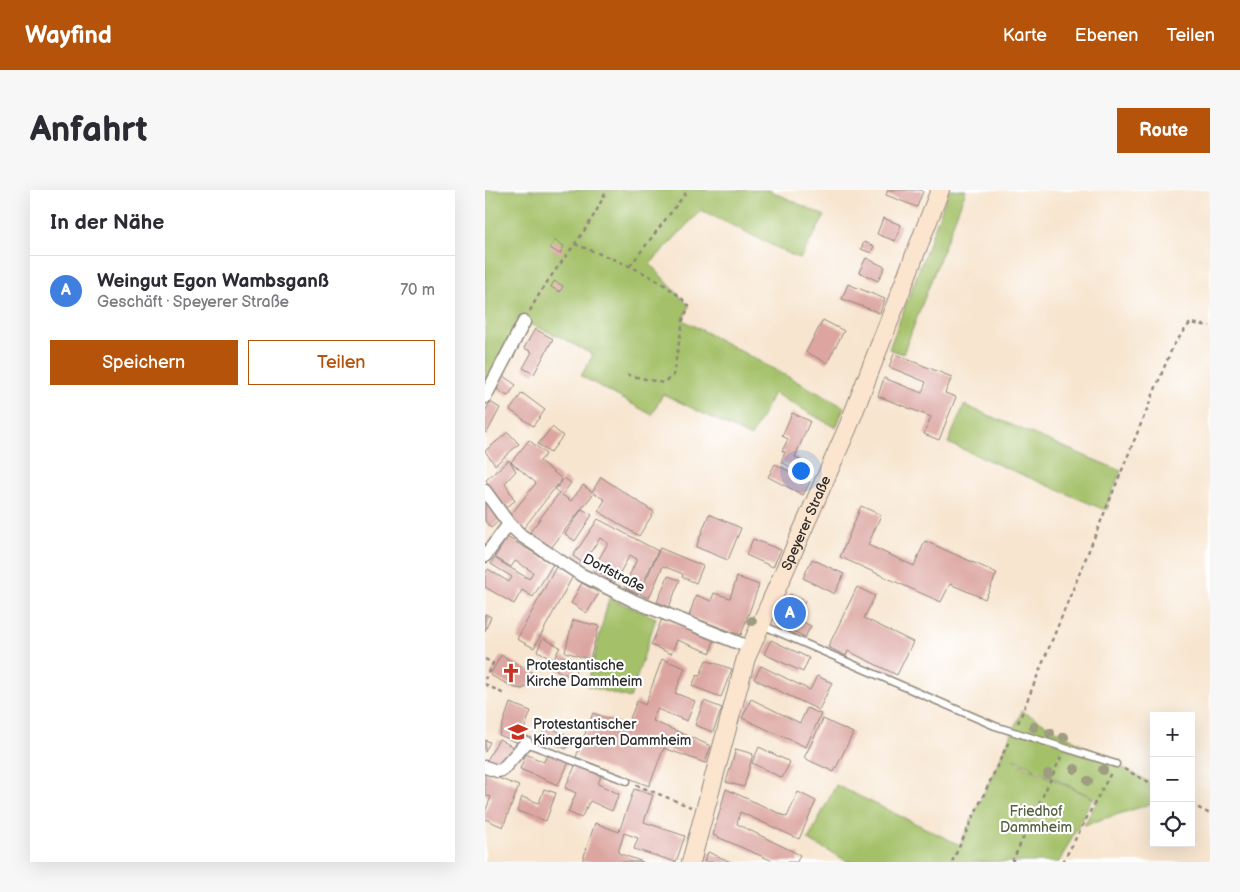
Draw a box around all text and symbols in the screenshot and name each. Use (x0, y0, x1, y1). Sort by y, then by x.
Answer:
text: Wayfind (25, 21, 112, 50)
text: Karte (1003, 25, 1047, 46)
text: Ebenen (1075, 25, 1138, 46)
text: Teilen (1166, 25, 1215, 46)
button: Route (1117, 108, 1210, 153)
text: Anfahrt (30, 109, 148, 152)
text: In der Nähe (50, 210, 164, 235)
text: Weingut Egon Wambsganß (97, 270, 329, 293)
text: A (61, 281, 71, 300)
text: 70 m (400, 281, 435, 300)
text: Geschäft · Speyerer Straße (97, 293, 289, 312)
button: Speichern (50, 340, 238, 385)
button: Teilen (248, 340, 435, 385)
your location (788, 458, 814, 484)
street label: Speyerer Straße (777, 473, 834, 573)
street label: Dorfstraße (580, 550, 648, 596)
pin: A (774, 594, 806, 632)
place label: Protestantische Kirche Dammheim (526, 657, 642, 690)
church icon: Protestantische Kirche Dammheim (500, 662, 522, 684)
map controls (1150, 712, 1195, 847)
button: + (1150, 712, 1195, 757)
place label: Protestantischer Kindergarten Dammheim (533, 716, 691, 749)
school or university icon: Protestantischer Kindergarten Dammheim (507, 721, 529, 743)
button: − (1150, 757, 1195, 802)
button: locate (1150, 802, 1195, 847)
park label: Friedhof Dammheim (1000, 803, 1072, 836)

